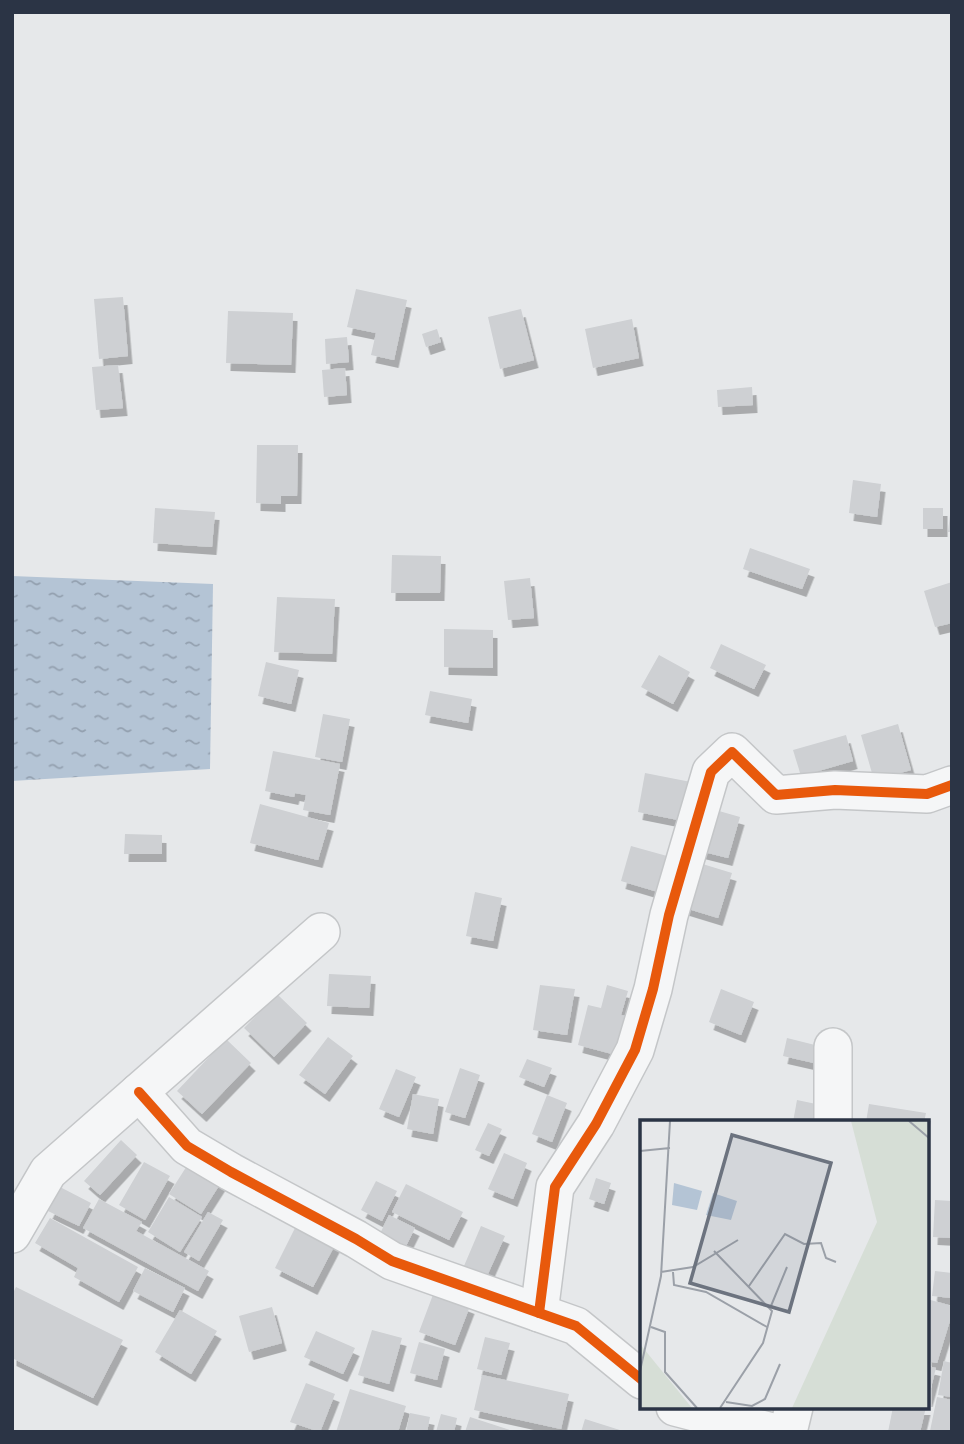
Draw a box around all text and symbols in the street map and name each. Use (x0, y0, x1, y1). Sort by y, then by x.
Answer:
inset map (640, 1120, 929, 1409)

